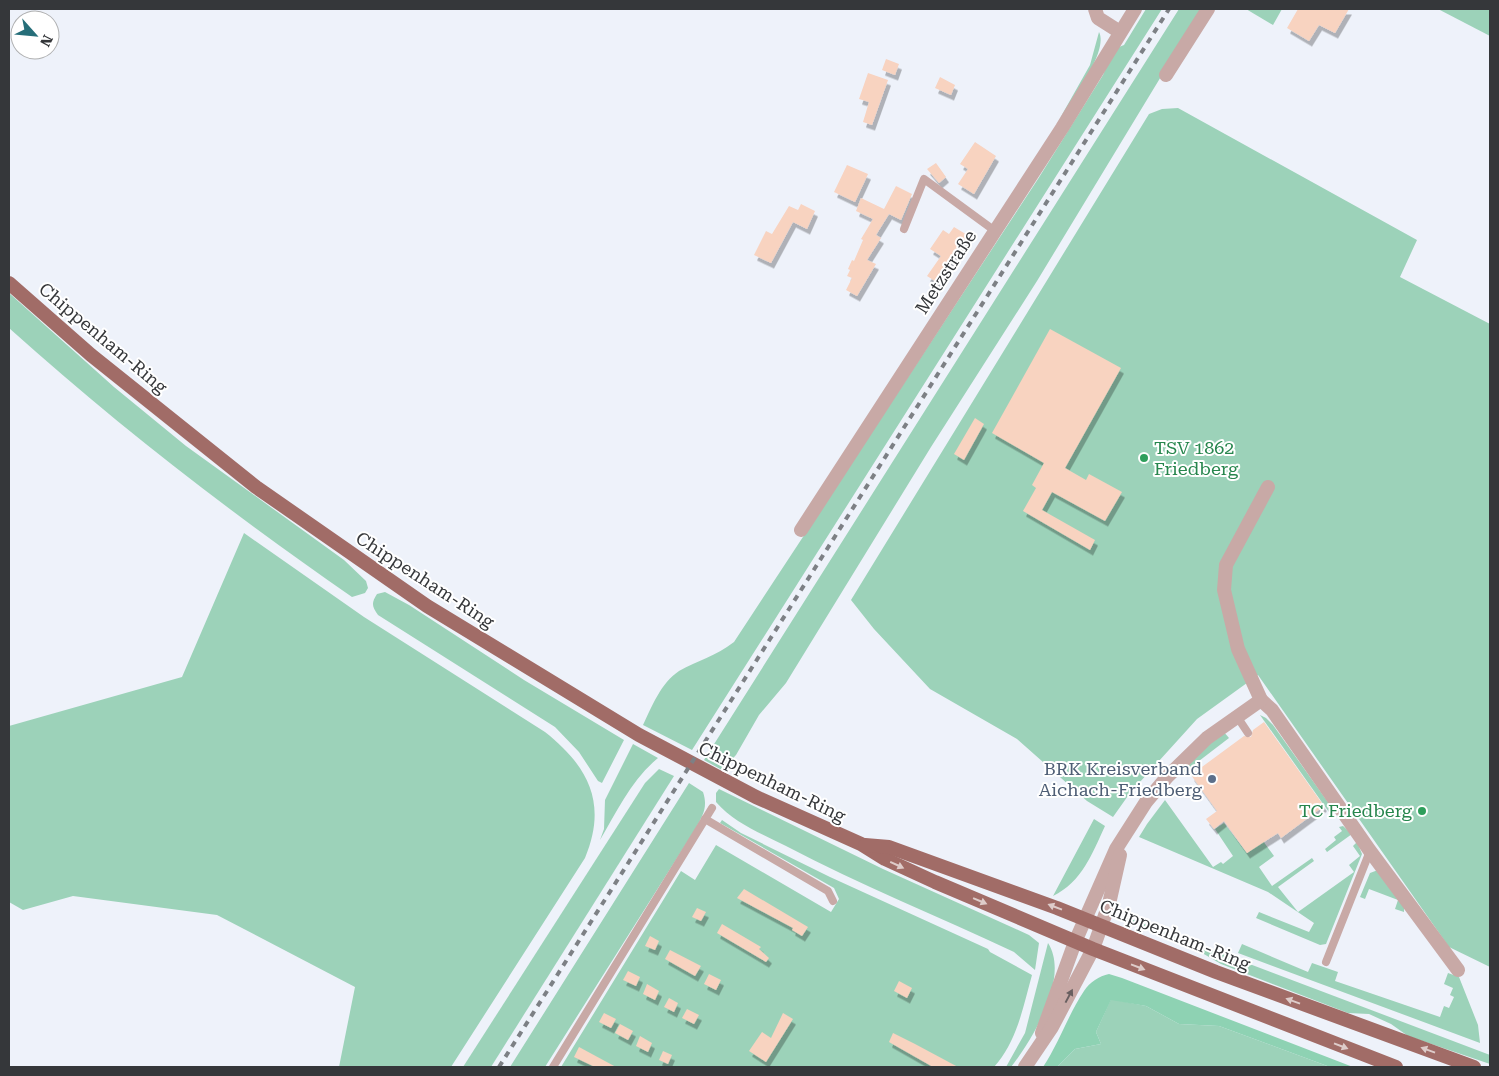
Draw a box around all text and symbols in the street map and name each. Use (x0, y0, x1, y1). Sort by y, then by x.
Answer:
north arrow (10, 10, 60, 60)
text: N (37, 32, 56, 50)
street label: Metzstraße (911, 226, 981, 318)
street label: Chippenham-Ring (35, 278, 172, 398)
place label: TSV 1862 Friedberg (1154, 437, 1239, 479)
marker: TSV 1862 Friedberg (1138, 452, 1150, 464)
street label: Chippenham-Ring (352, 527, 499, 633)
street label: Chippenham-Ring (695, 737, 850, 827)
place label: BRK Kreisverband Aichach-Friedberg (1039, 758, 1203, 800)
marker: BRK Kreisverband Aichach-Friedberg (1206, 773, 1218, 785)
place label: TC Friedberg (1299, 800, 1413, 821)
marker: TC Friedberg (1416, 805, 1428, 817)
one-way arrow (890, 861, 904, 869)
street label: Chippenham-Ring (1097, 895, 1254, 975)
one-way arrow (973, 898, 987, 906)
one-way arrow (1047, 903, 1062, 911)
one-way arrow (1131, 964, 1146, 971)
one-way arrow (1064, 989, 1073, 1003)
one-way arrow (1285, 997, 1300, 1005)
one-way arrow (1334, 1042, 1349, 1050)
one-way arrow (1420, 1046, 1435, 1054)

